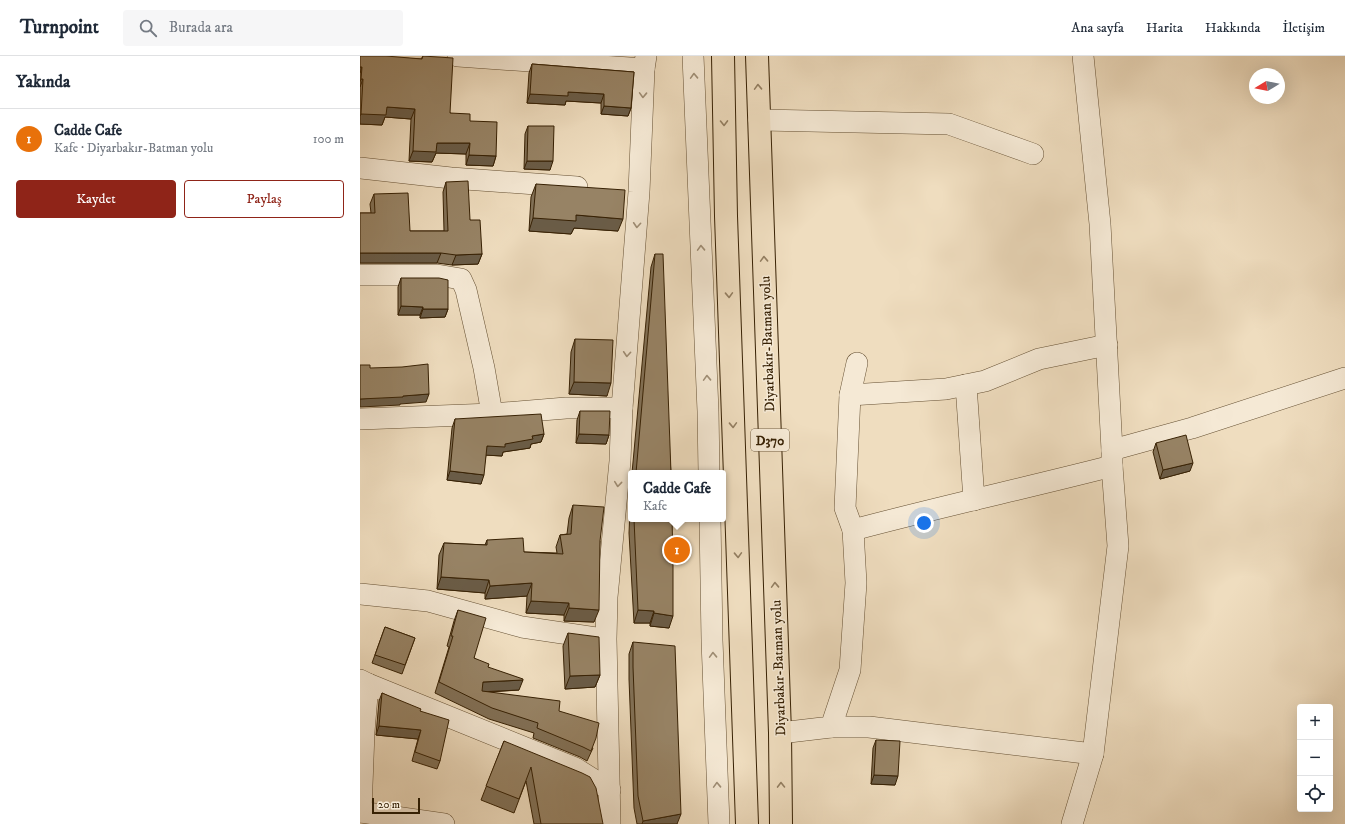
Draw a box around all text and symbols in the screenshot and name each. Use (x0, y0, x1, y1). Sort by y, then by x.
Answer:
search box (123, 10, 403, 46)
text: Turnpoint (20, 16, 99, 39)
icon: search (137, 17, 159, 39)
text: Burada ara (169, 18, 233, 37)
text: Ana sayfa (1071, 19, 1124, 37)
text: Harita (1146, 19, 1183, 37)
text: Hakkında (1205, 19, 1260, 37)
text: İletişim (1282, 19, 1325, 37)
north arrow (1249, 68, 1285, 104)
text: Yakında (16, 71, 70, 93)
one-way arrow (689, 73, 698, 79)
one-way arrow (754, 84, 763, 90)
one-way arrow (639, 92, 647, 98)
one-way arrow (720, 120, 728, 126)
text: Cadde Cafe (54, 121, 122, 140)
text: 1 (27, 131, 31, 147)
text: 100 m (313, 131, 344, 147)
text: Kafe · Diyarbakır-Batman yolu (54, 140, 213, 156)
button: Kaydet (16, 180, 176, 218)
button: Paylaş (184, 180, 344, 218)
one-way arrow (632, 222, 641, 228)
one-way arrow (697, 245, 705, 251)
one-way arrow (760, 256, 768, 262)
street label: Diyarbakır-Batman yolu (757, 275, 779, 412)
one-way arrow (725, 292, 733, 298)
one-way arrow (622, 351, 631, 357)
one-way arrow (702, 375, 711, 381)
one-way arrow (729, 422, 738, 428)
road number: D370 (751, 429, 789, 451)
popup (628, 470, 726, 522)
text: Cadde Cafe (643, 479, 711, 498)
one-way arrow (614, 481, 623, 487)
text: Kafe (643, 498, 667, 514)
your location (914, 513, 934, 533)
pin: 1 (664, 535, 690, 565)
one-way arrow (734, 552, 742, 558)
one-way arrow (771, 582, 779, 588)
street label: Diyarbakır-Batman yolu (768, 599, 790, 736)
one-way arrow (709, 652, 717, 658)
map controls (1297, 704, 1333, 812)
button: + (1297, 704, 1333, 740)
button: − (1297, 740, 1333, 776)
button: locate (1297, 776, 1333, 812)
one-way arrow (713, 782, 721, 788)
one-way arrow (777, 782, 785, 788)
scale bar (372, 796, 420, 815)
text: 20 m (378, 798, 400, 812)

